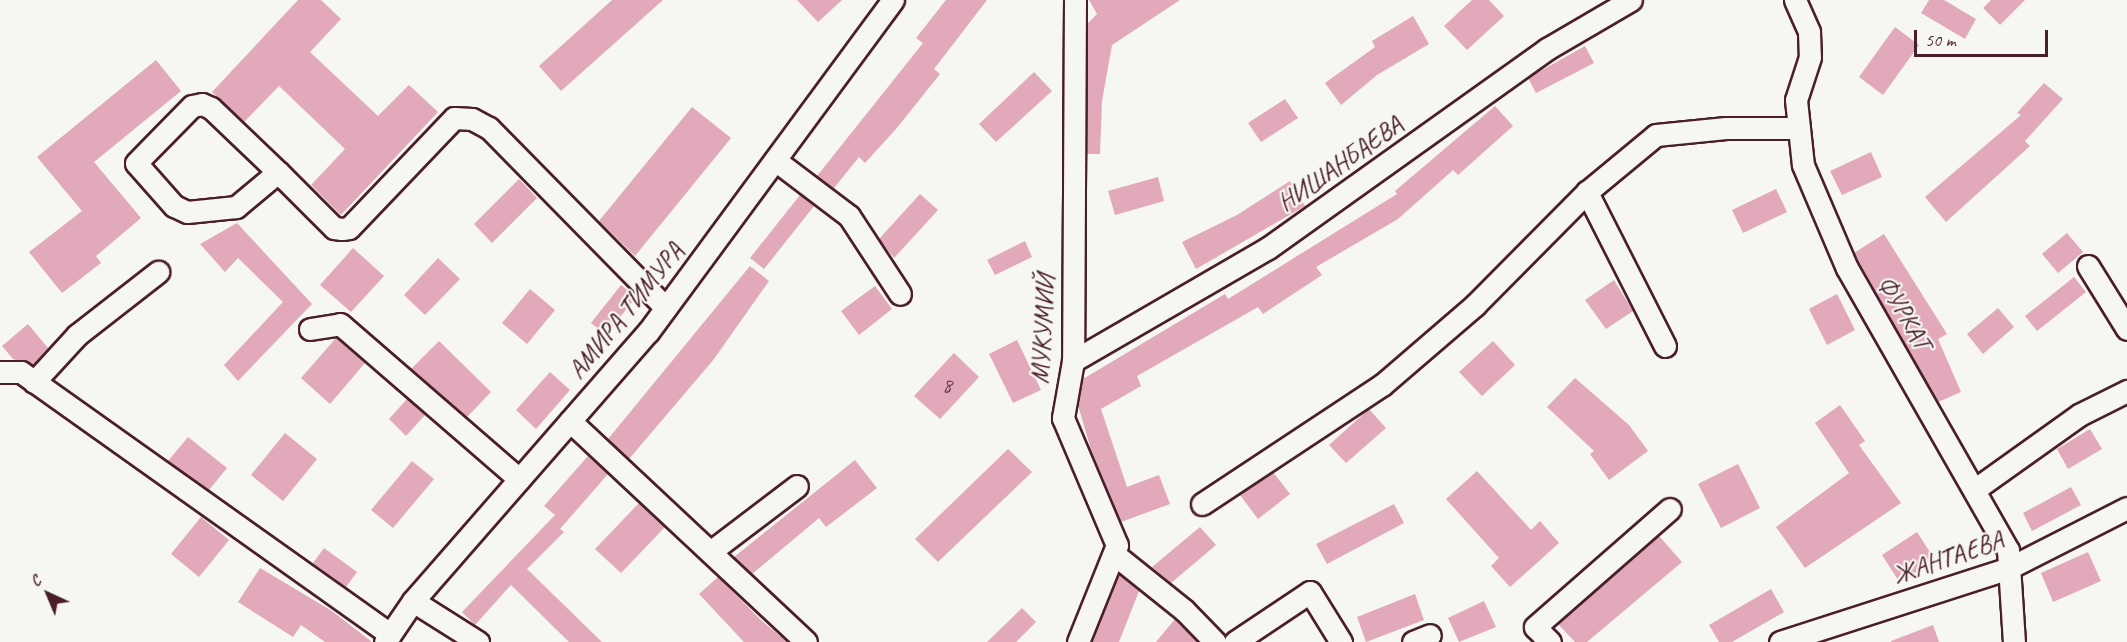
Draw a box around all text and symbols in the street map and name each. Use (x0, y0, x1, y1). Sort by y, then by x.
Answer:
scale bar (1917, 18, 2050, 56)
text: 50 m (1925, 29, 1956, 51)
street label: НИШАНБАЕВА (1271, 109, 1409, 219)
street label: АМИРА ТИМУРА (562, 237, 690, 385)
street label: ФУРКАТ (1870, 270, 1938, 356)
street label: МУКУМИЙ (1025, 273, 1061, 385)
house number: 8 (942, 373, 952, 399)
street label: ЖАНТАЕВА (1889, 525, 2007, 591)
north arrow (18, 564, 78, 624)
text: С (26, 571, 45, 591)

